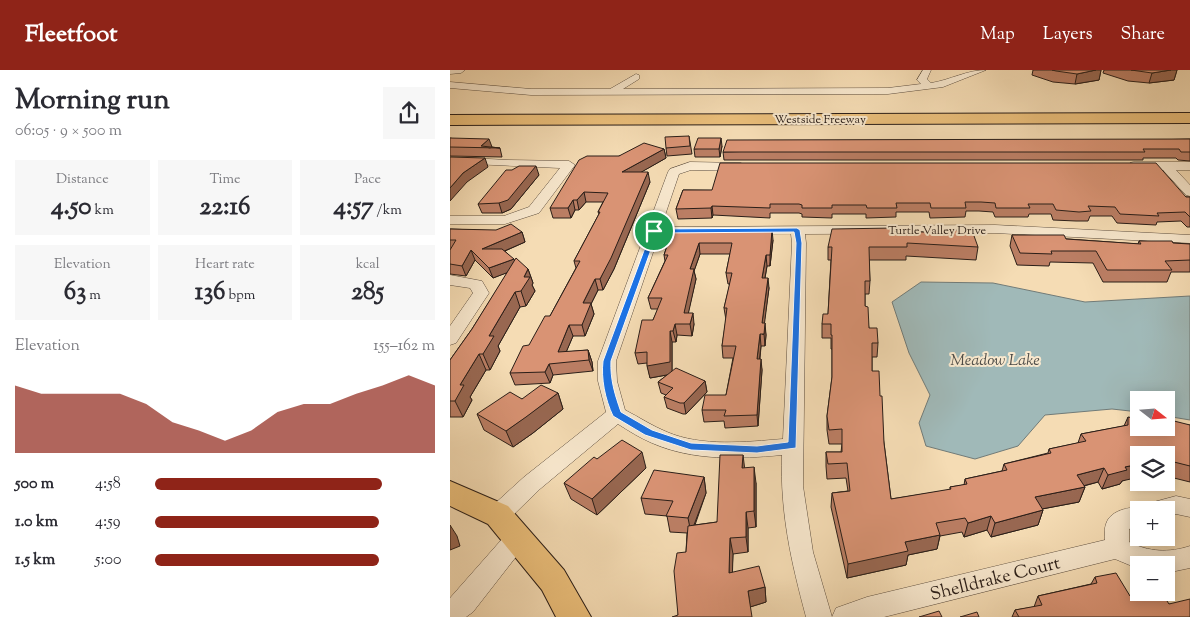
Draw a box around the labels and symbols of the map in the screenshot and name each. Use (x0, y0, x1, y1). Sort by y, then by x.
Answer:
street label: Westside Freeway (774, 111, 866, 129)
pin (633, 210, 675, 252)
street label: Turtle Valley Drive (888, 222, 986, 240)
water label: Meadow Lake (950, 350, 1040, 373)
north arrow (1130, 391, 1175, 436)
street label: Shelldrake Court (928, 551, 1063, 609)

